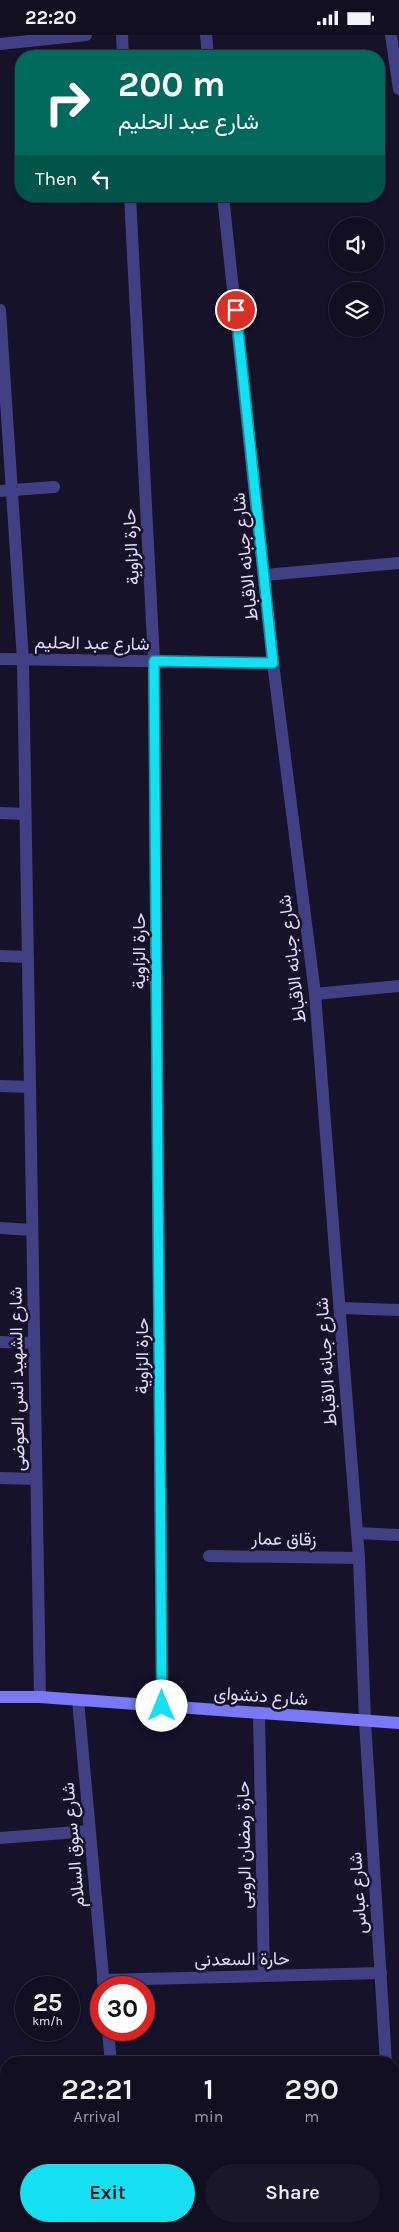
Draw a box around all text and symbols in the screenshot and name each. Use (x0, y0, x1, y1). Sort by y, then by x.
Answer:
text: 22:20 (25, 7, 77, 29)
text: 200 m (118, 64, 226, 105)
icon: right (35, 70, 100, 135)
text: شارع عبد الحليم (118, 109, 259, 135)
icon: left (87, 165, 115, 193)
text: Then (35, 168, 77, 190)
map controls (329, 217, 384, 337)
button: sound (329, 217, 384, 272)
button: layers (329, 282, 384, 337)
pin (215, 289, 257, 331)
icon: arrive (222, 296, 250, 324)
street label: شارع جبانه الاقباط (227, 492, 264, 622)
street label: حارة الزاوية (118, 508, 144, 586)
street label: شارع عبد الحليم (34, 631, 150, 656)
street label: شارع جبانه الاقباط (273, 893, 312, 1024)
street label: حارة الزاوية (128, 913, 150, 989)
street label: شارع الشهيد انس العوضى (4, 1286, 31, 1471)
street label: شارع جبانه الاقباط (311, 1297, 342, 1427)
street label: حارة الزاوية (131, 1318, 153, 1394)
street label: زقاق عمار (250, 1527, 317, 1551)
position arrow (135, 1679, 187, 1731)
street label: شارع دنشواى (213, 1682, 309, 1711)
street label: شارع سوق السلام (57, 1781, 90, 1908)
street label: حارة رمضان الروبى (232, 1781, 256, 1909)
street label: شارع عباس (344, 1851, 373, 1935)
street label: حارة السعدنى (194, 1947, 290, 1971)
speed limit sign: 30 (90, 1976, 155, 2041)
text: 25 (33, 1988, 62, 2017)
text: km/h (32, 2014, 63, 2028)
text: 22:21 (61, 2071, 133, 2107)
text: 1 (203, 2071, 214, 2107)
text: 290 (284, 2071, 339, 2107)
text: Arrival (74, 2107, 120, 2126)
text: min (194, 2107, 223, 2126)
text: m (304, 2107, 319, 2126)
button: Exit (20, 2164, 195, 2222)
button: Share (205, 2164, 380, 2222)

